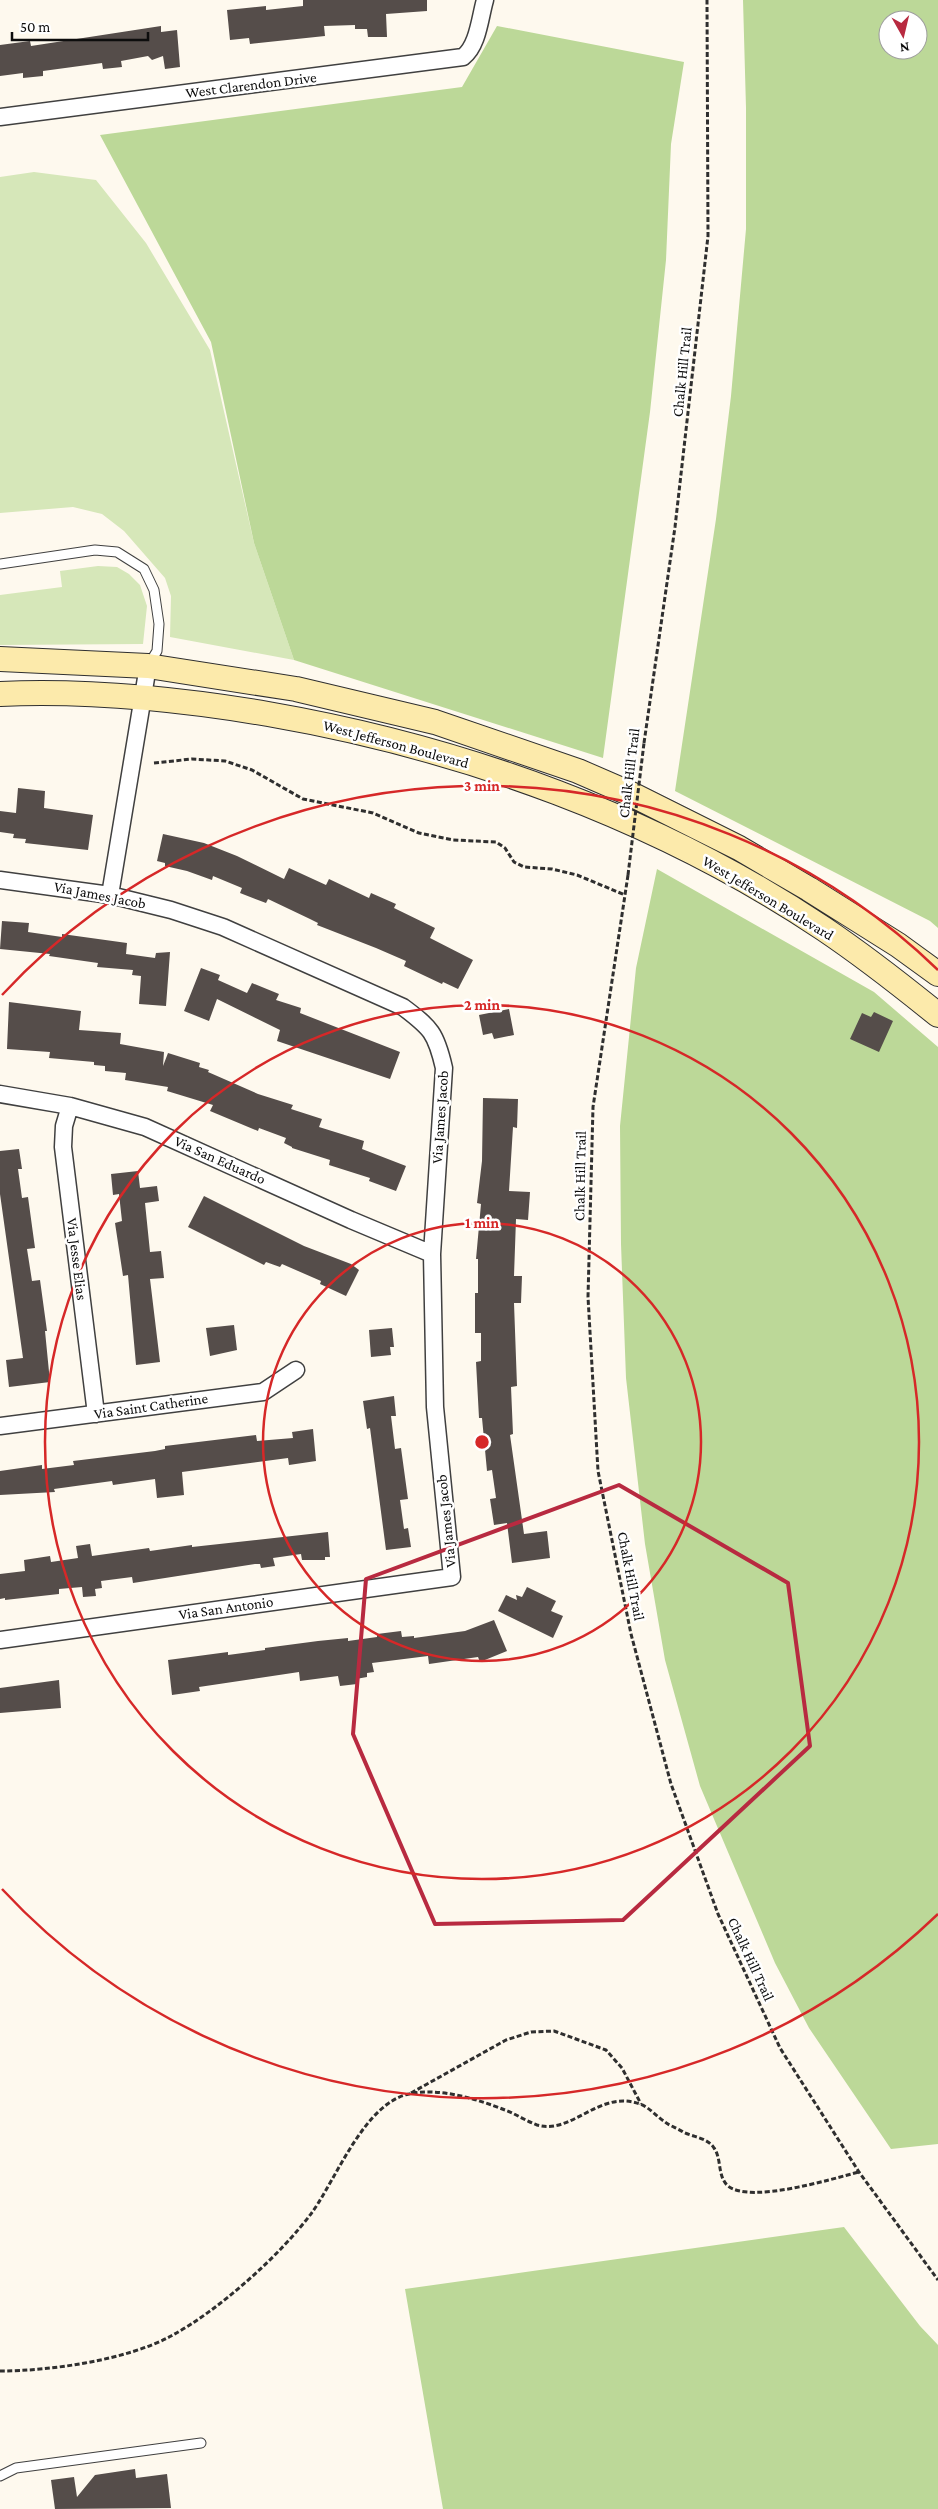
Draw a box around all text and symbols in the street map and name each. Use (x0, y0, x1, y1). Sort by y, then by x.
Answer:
scale bar (12, 10, 149, 42)
north arrow (878, 10, 928, 60)
text: 50 m (20, 19, 50, 35)
text: N (899, 39, 911, 57)
street label: West Clarendon Drive (185, 69, 318, 101)
street label: Chalk Hill Trail (669, 326, 695, 418)
street label: West Jefferson Boulevard (321, 717, 471, 772)
street label: Chalk Hill Trail (616, 727, 642, 819)
text: 3 min (464, 778, 500, 794)
street label: West Jefferson Boulevard (699, 853, 837, 944)
street label: Via James Jacob (52, 878, 148, 913)
text: 2 min (464, 997, 500, 1013)
street label: Via James Jacob (429, 1070, 452, 1164)
street label: Chalk Hill Trail (571, 1131, 589, 1221)
street label: Via San Eduardo (172, 1133, 268, 1187)
text: 1 min (465, 1215, 499, 1231)
street label: Via Jesse Elias (63, 1217, 90, 1301)
street label: Via Saint Catherine (93, 1390, 209, 1422)
centre of rings (473, 1433, 491, 1451)
street label: Via James Jacob (433, 1473, 460, 1568)
street label: Chalk Hill Trail (615, 1530, 647, 1622)
street label: Via San Antonio (178, 1593, 274, 1623)
street label: Chalk Hill Trail (725, 1915, 777, 2003)

